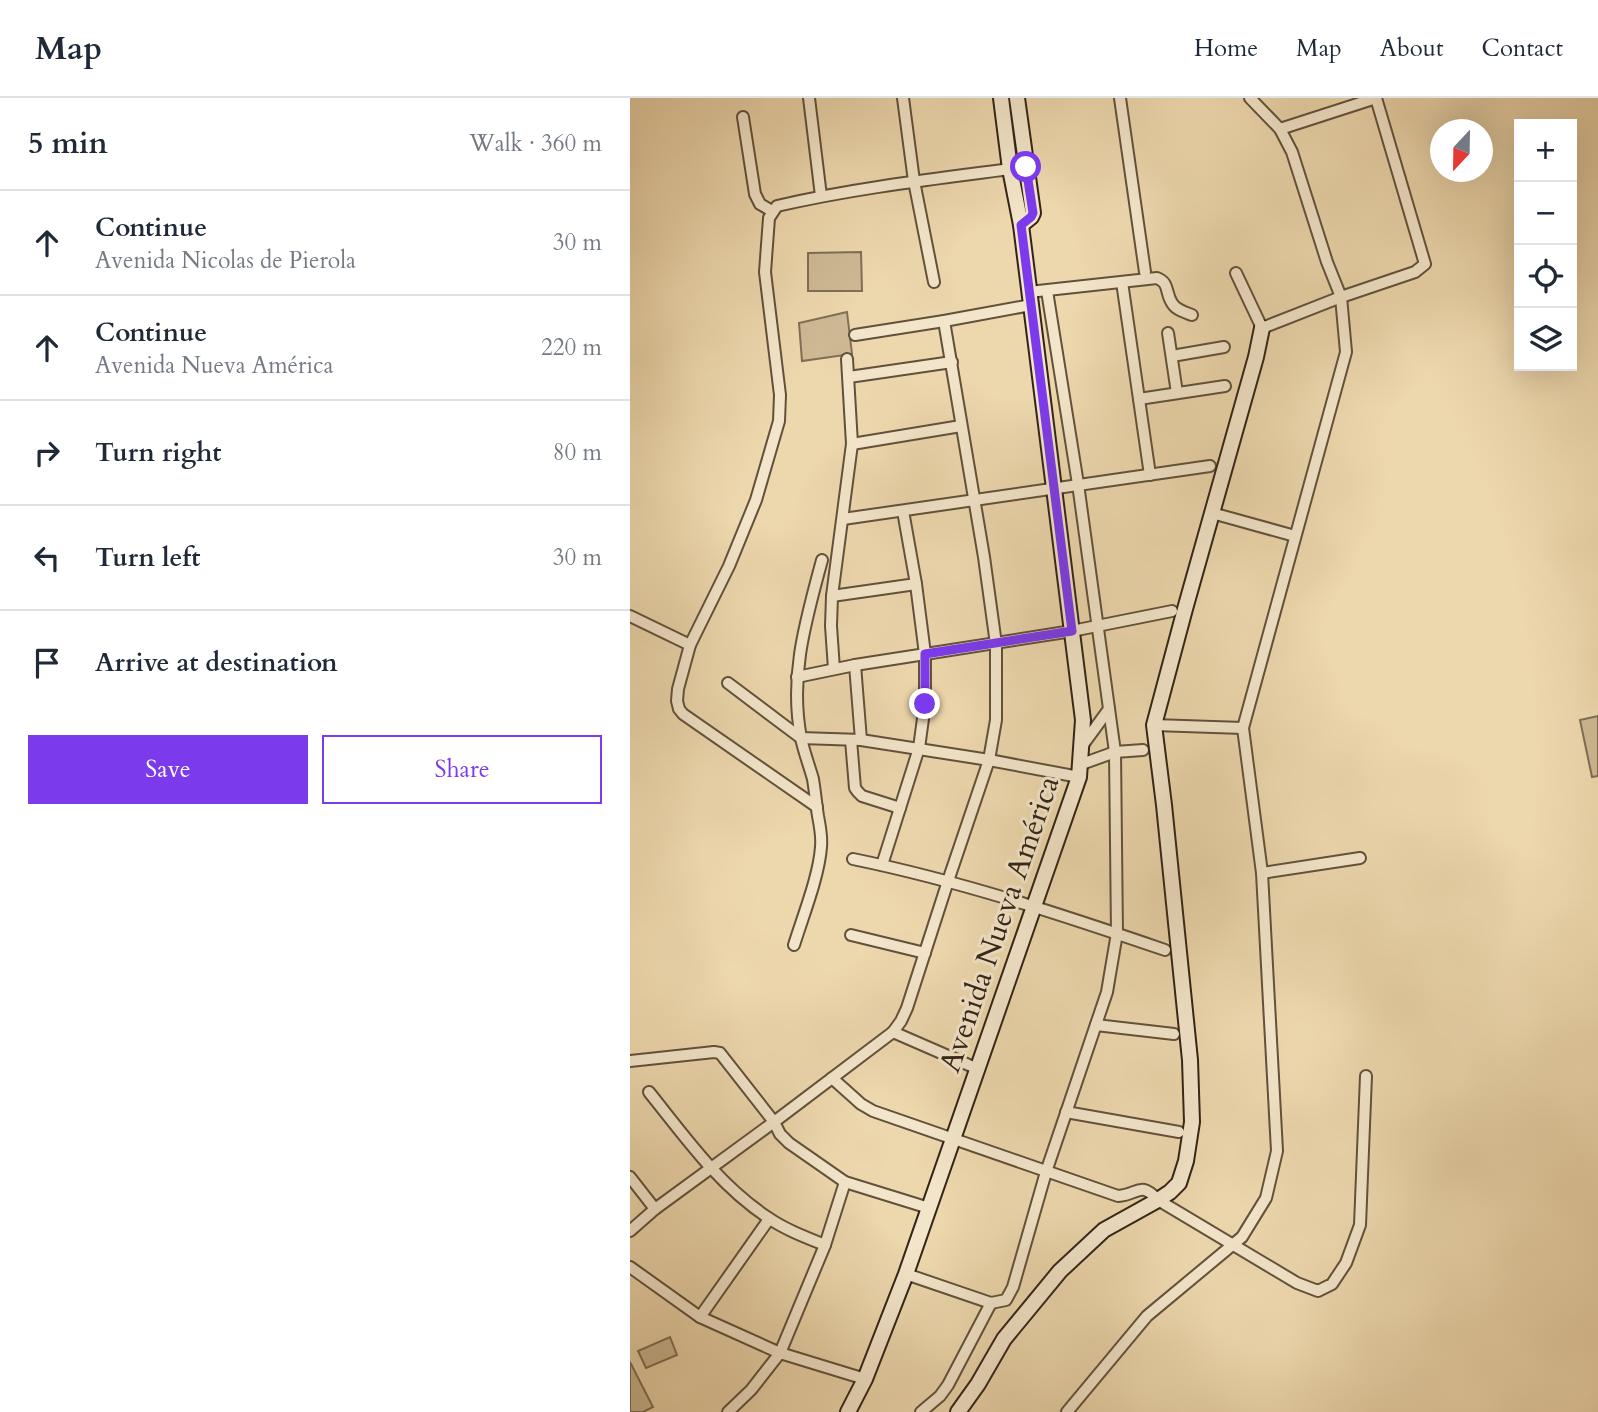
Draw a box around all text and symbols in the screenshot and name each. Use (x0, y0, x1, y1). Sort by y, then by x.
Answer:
text: Map (35, 26, 102, 71)
text: Home (1194, 32, 1258, 65)
text: Map (1296, 32, 1342, 65)
text: About (1380, 32, 1444, 65)
text: Contact (1482, 32, 1563, 65)
north arrow (1430, 119, 1493, 182)
map controls (1514, 119, 1577, 371)
button: + (1514, 119, 1577, 182)
text: 5 min (28, 123, 108, 164)
text: Walk · 360 m (469, 128, 602, 159)
route start (1010, 151, 1041, 182)
button: − (1514, 182, 1577, 245)
text: Continue (95, 210, 207, 245)
icon: ahead (28, 224, 66, 262)
text: 30 m (553, 227, 602, 258)
text: Avenida Nicolas de Pierola (95, 245, 356, 276)
button: locate (1514, 245, 1577, 308)
button: layers (1514, 308, 1577, 371)
text: Continue (95, 315, 207, 350)
icon: ahead (28, 329, 66, 367)
text: 220 m (541, 332, 602, 363)
text: Avenida Nueva América (95, 350, 333, 381)
icon: right (28, 434, 66, 472)
text: Turn right (95, 435, 222, 470)
text: 80 m (553, 437, 602, 468)
icon: left (28, 539, 66, 577)
text: Turn left (95, 540, 200, 575)
text: 30 m (553, 542, 602, 573)
icon: arrive (28, 644, 66, 682)
text: Arrive at destination (95, 645, 338, 680)
route end (909, 688, 940, 719)
button: Save (28, 735, 308, 804)
button: Share (322, 735, 602, 804)
street label: Avenida Nueva América (929, 770, 1069, 1078)

